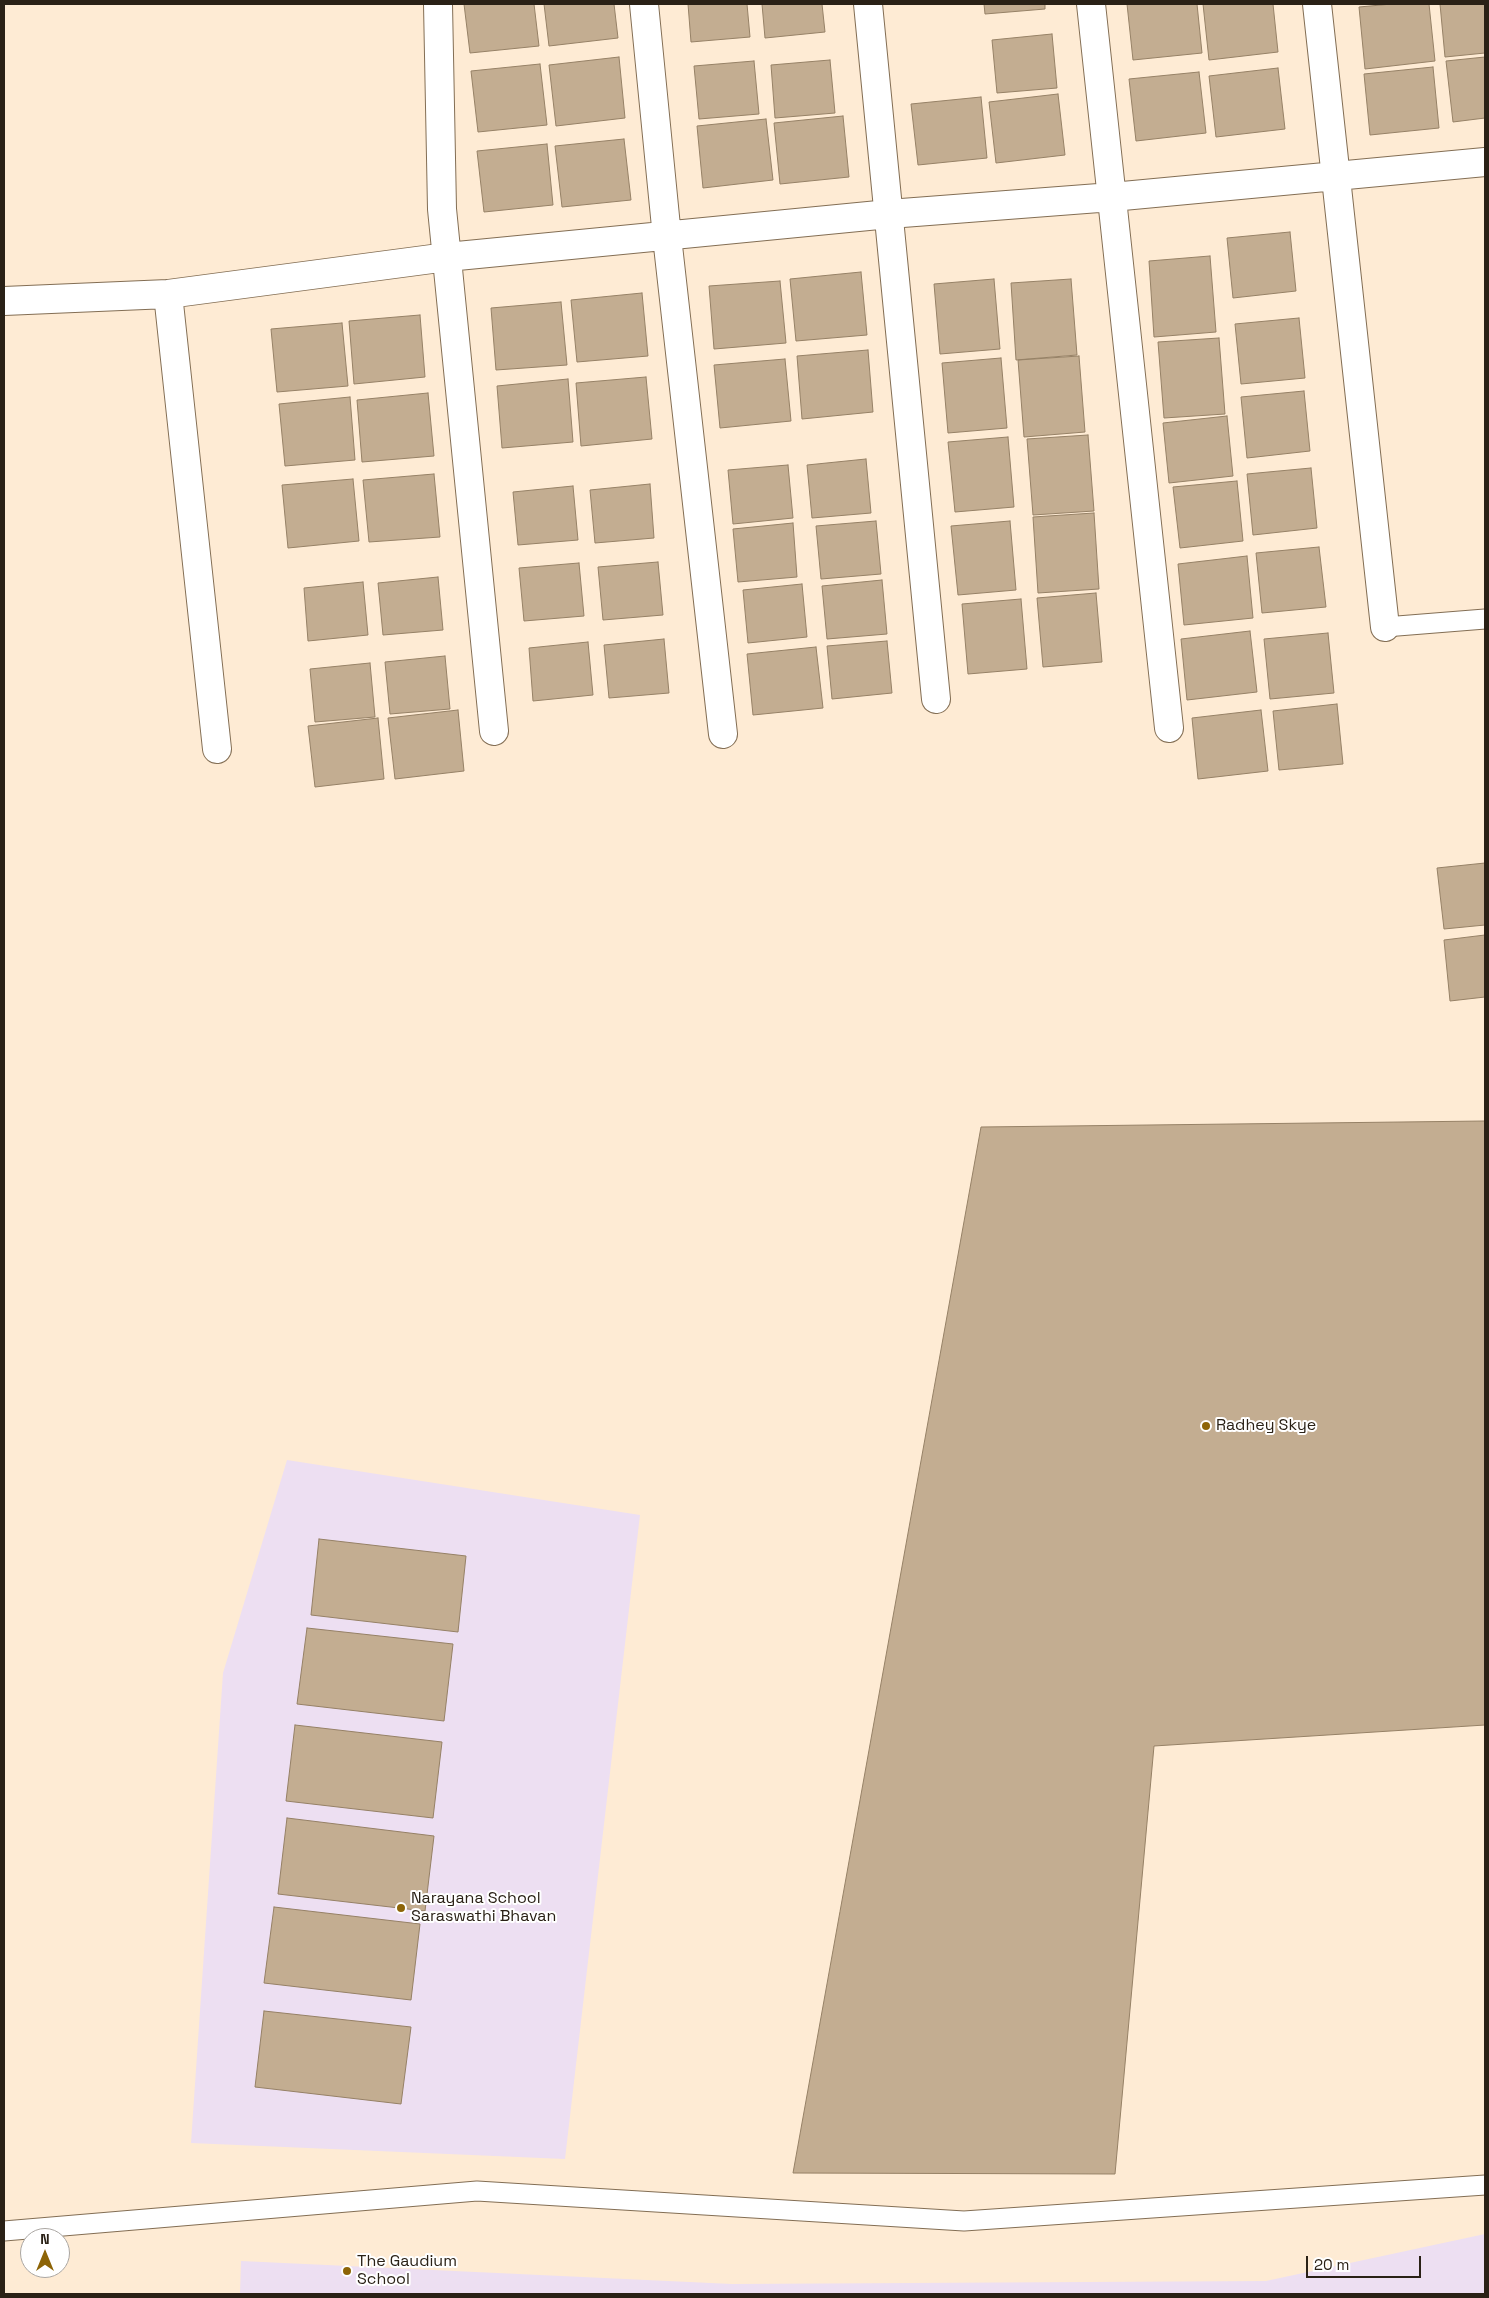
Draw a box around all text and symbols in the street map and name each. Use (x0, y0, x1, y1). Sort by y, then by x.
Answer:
place label: Radhey Skye (1216, 1416, 1316, 1436)
marker: Radhey Skye (1200, 1420, 1212, 1432)
place label: Narayana School Saraswathi Bhavan (411, 1889, 556, 1927)
marker: Narayana School Saraswathi Bhavan (395, 1902, 407, 1914)
north arrow (20, 2228, 70, 2278)
text: N (40, 2230, 50, 2248)
scale bar (1309, 2246, 1424, 2278)
place label: The Gaudium School (357, 2252, 457, 2290)
text: 20 m (1314, 2255, 1349, 2274)
marker: The Gaudium School (341, 2265, 353, 2277)

